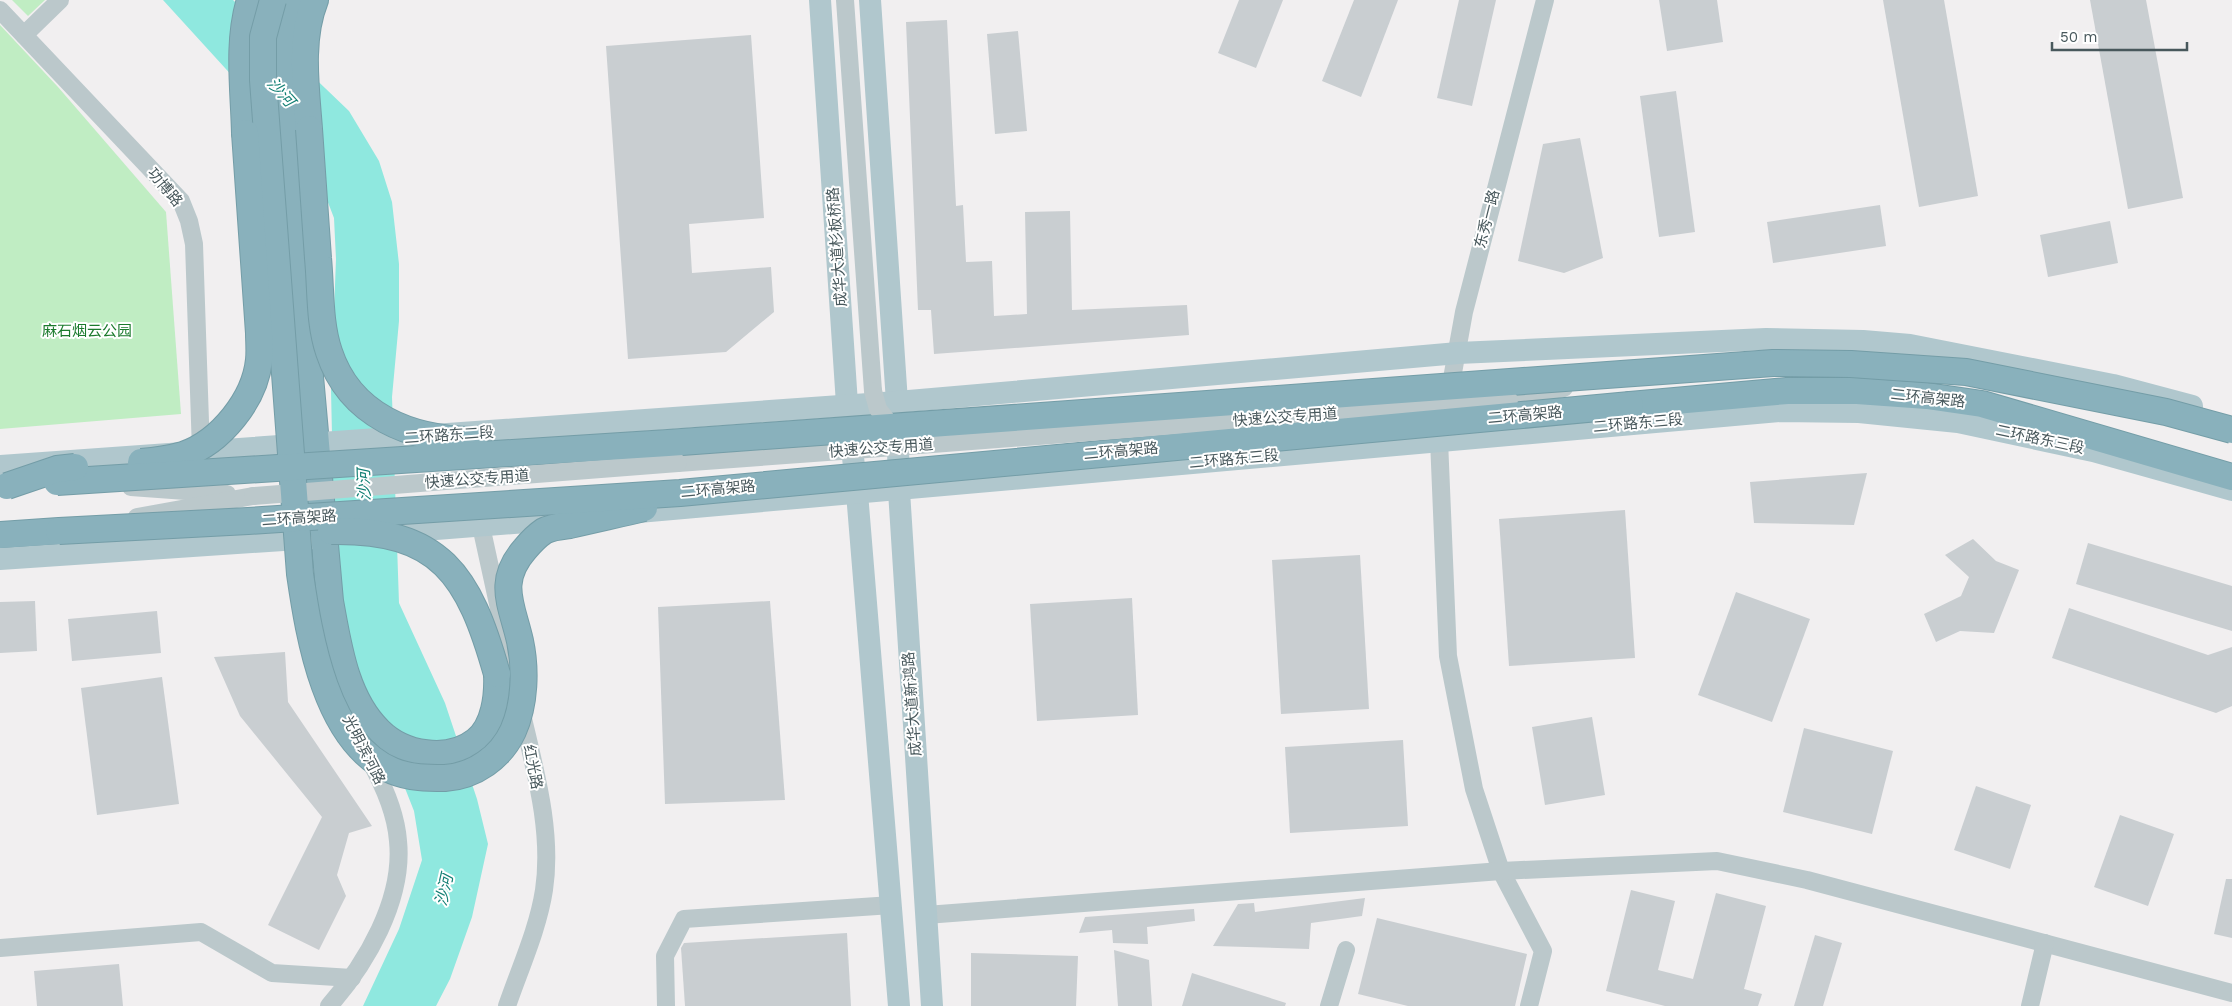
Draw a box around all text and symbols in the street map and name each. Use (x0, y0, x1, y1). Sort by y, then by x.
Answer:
scale bar (2052, 20, 2187, 52)
text: 50 m (2060, 28, 2097, 46)
water label: 沙河 (263, 74, 301, 112)
street label: 功博路 (144, 164, 186, 210)
street label: 成华大道杉板桥路 (824, 187, 850, 307)
street label: 东秀一路 (1471, 188, 1503, 250)
park label: 麻石烟云公园 (42, 322, 132, 340)
street label: 二环高架路 (1890, 385, 1966, 411)
street label: 二环高架路 (1487, 403, 1563, 427)
street label: 快速公交专用道 (1232, 404, 1338, 430)
street label: 二环路东三段 (1592, 410, 1684, 436)
street label: 二环路东三段 (1994, 421, 2086, 457)
street label: 二环路东二段 (403, 423, 495, 447)
street label: 快速公交专用道 (828, 435, 934, 461)
street label: 二环高架路 (1083, 439, 1159, 463)
street label: 二环路东三段 (1188, 446, 1280, 472)
water label: 沙河 (354, 466, 374, 501)
street label: 快速公交专用道 (424, 466, 530, 492)
street label: 二环高架路 (680, 477, 756, 501)
street label: 二环高架路 (261, 506, 337, 530)
street label: 成华大道新鸿路 (899, 651, 925, 757)
street label: 光明滨河路 (339, 712, 389, 788)
street label: 红光路 (520, 743, 546, 791)
water label: 沙河 (431, 869, 458, 908)

